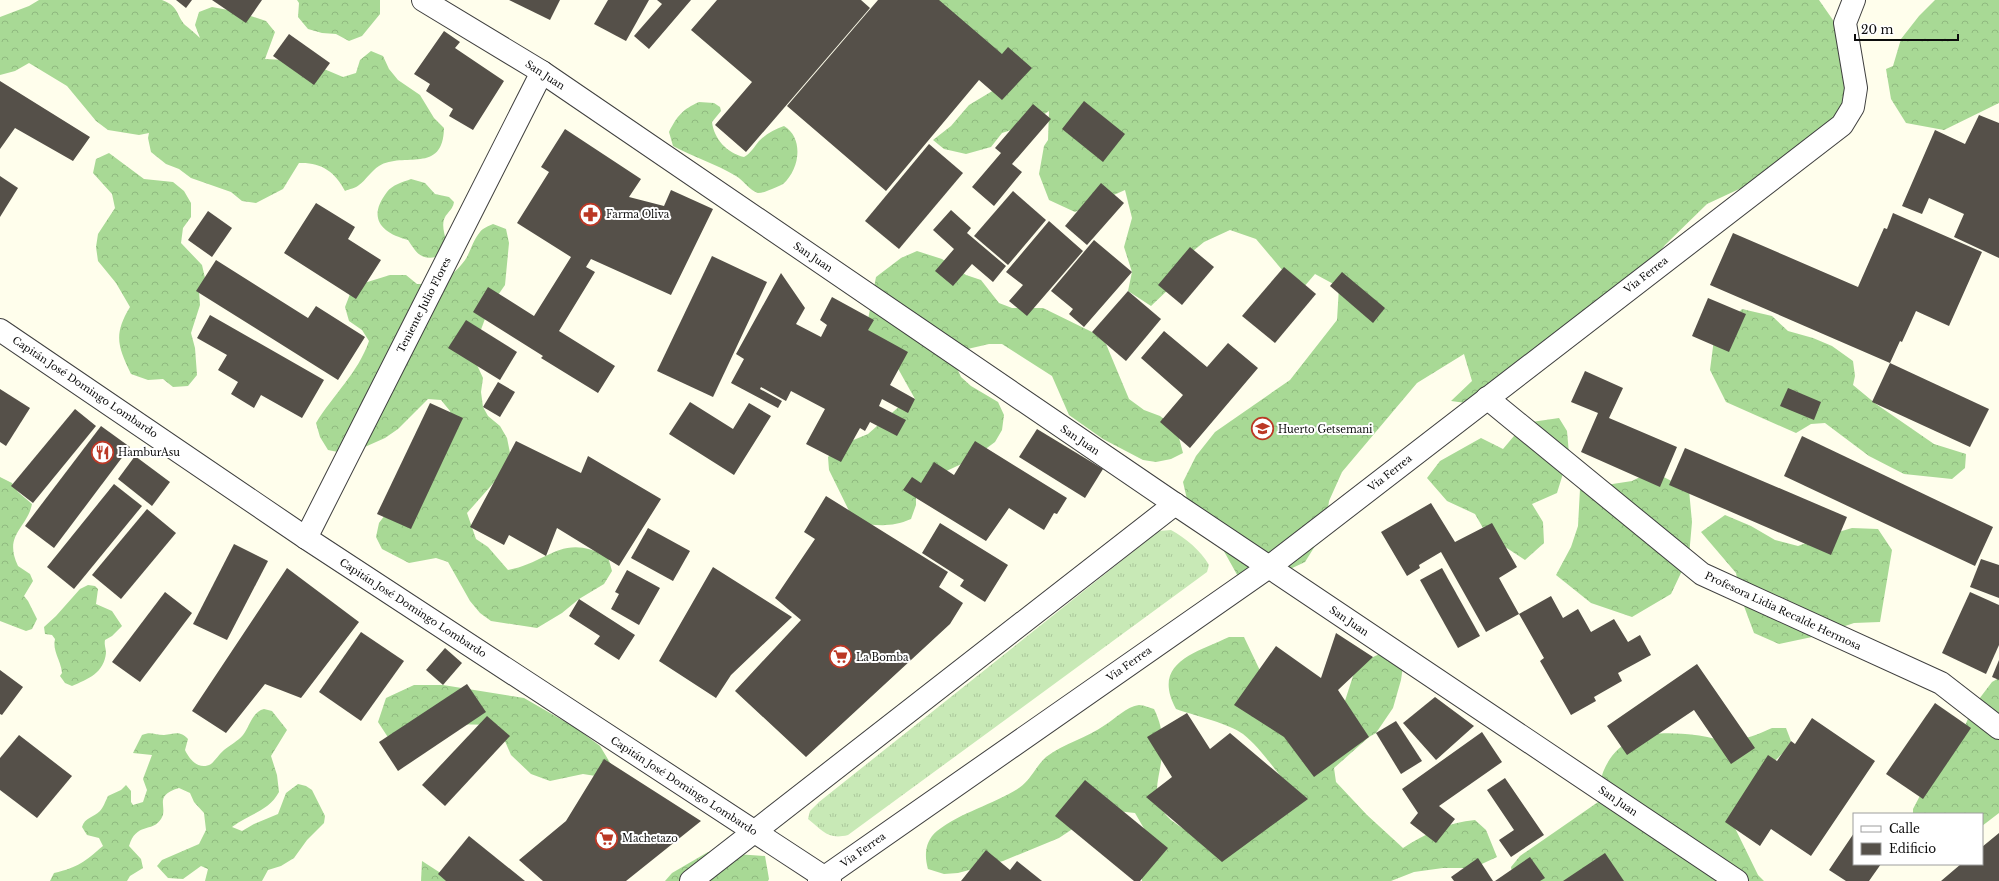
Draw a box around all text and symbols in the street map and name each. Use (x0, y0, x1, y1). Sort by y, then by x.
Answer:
scale bar (1855, 16, 1958, 42)
text: 20 m (1861, 22, 1893, 37)
street label: San Juan (523, 57, 567, 93)
pharmacy icon: Farma Oliva (578, 201, 604, 227)
place label: Farma Oliva (606, 208, 670, 221)
street label: San Juan (791, 239, 835, 275)
street label: Teniente Julio Flores (394, 254, 454, 355)
street label: Via Ferrea (1621, 254, 1671, 297)
street label: Capitán José Domingo Lombardo (10, 333, 161, 441)
school or university icon: Huerto Getsemani (1250, 416, 1276, 442)
street label: San Juan (1058, 422, 1102, 458)
place label: Huerto Getsemani (1278, 423, 1373, 436)
restaurant icon: HamburAsu (89, 439, 115, 465)
place label: HamburAsu (118, 446, 180, 459)
street label: Via Ferrea (1365, 452, 1415, 495)
street label: Capitán José Domingo Lombardo (337, 556, 489, 661)
street label: Profesora Lidia Recalde Hermosa (1703, 569, 1864, 653)
street label: San Juan (1327, 603, 1371, 639)
street label: Via Ferrea (1103, 643, 1154, 685)
supermarket icon: La Bomba (827, 644, 853, 670)
place label: La Bomba (856, 651, 909, 664)
street label: Capitán José Domingo Lombardo (608, 734, 760, 839)
street label: San Juan (1596, 783, 1640, 819)
legend (1853, 813, 1983, 865)
text: Calle (1889, 821, 1920, 836)
supermarket icon: Machetazo (594, 825, 620, 851)
street label: Via Ferrea (837, 829, 888, 871)
place label: Machetazo (622, 832, 678, 845)
text: Edificio (1889, 841, 1936, 856)

